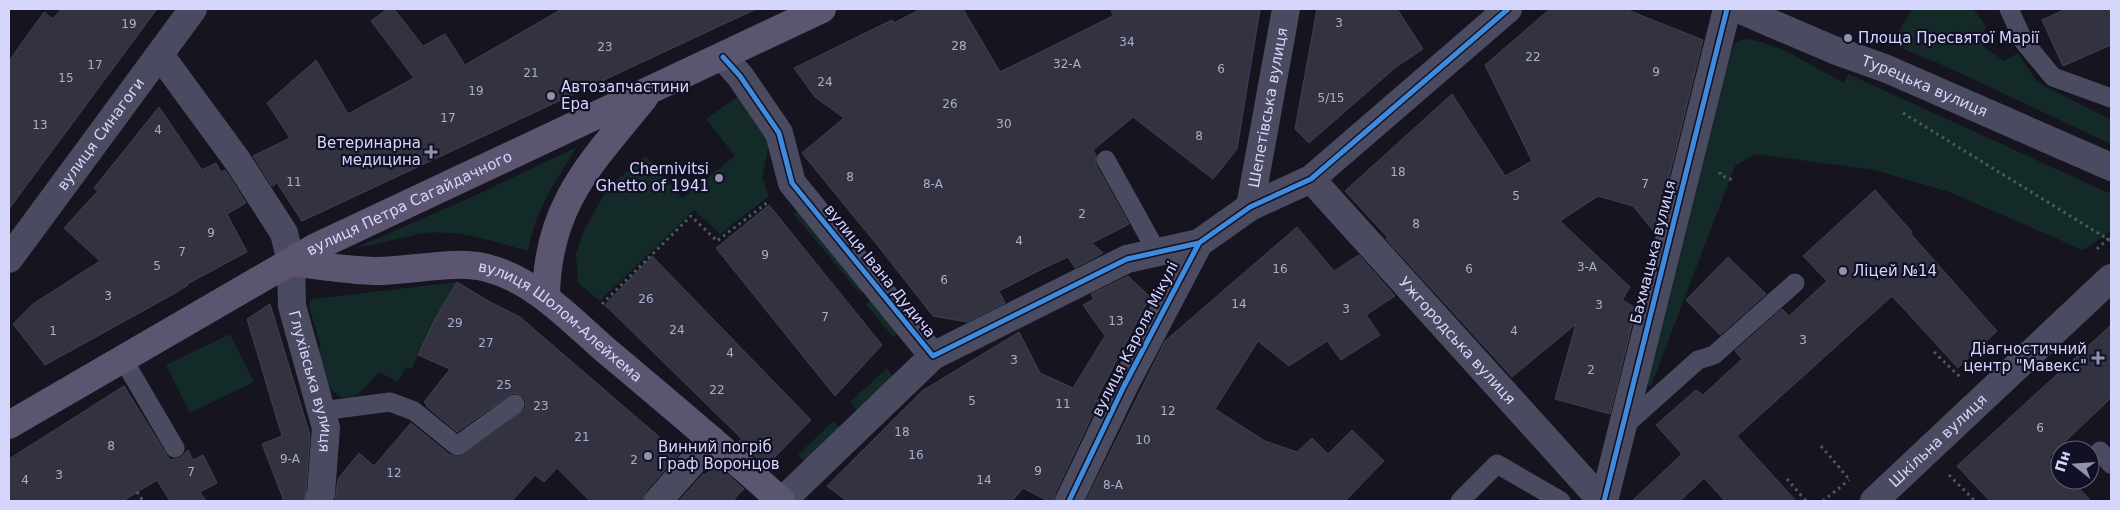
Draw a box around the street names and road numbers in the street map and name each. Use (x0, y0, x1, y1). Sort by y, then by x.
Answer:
street label: Шепетівська вулиця (1245, 26, 1291, 189)
street label: Турецька вулиця (1858, 51, 1990, 121)
street label: вулиця Синагоги (54, 74, 148, 194)
street label: вулиця Петра Сагайдачного (303, 147, 515, 259)
street label: Бахмацька вулиця (1626, 178, 1680, 326)
street label: вулиця Івана Дудича (821, 201, 939, 341)
street label: вулиця Шолом-Алейхема (477, 257, 646, 386)
street label: вулиця Кароля Мікулі (1088, 258, 1182, 420)
street label: Ужгородська вулиця (1395, 273, 1519, 408)
street label: Глухівська вулиця (285, 309, 335, 453)
street label: Шкільна вулиця (1885, 390, 1991, 491)

